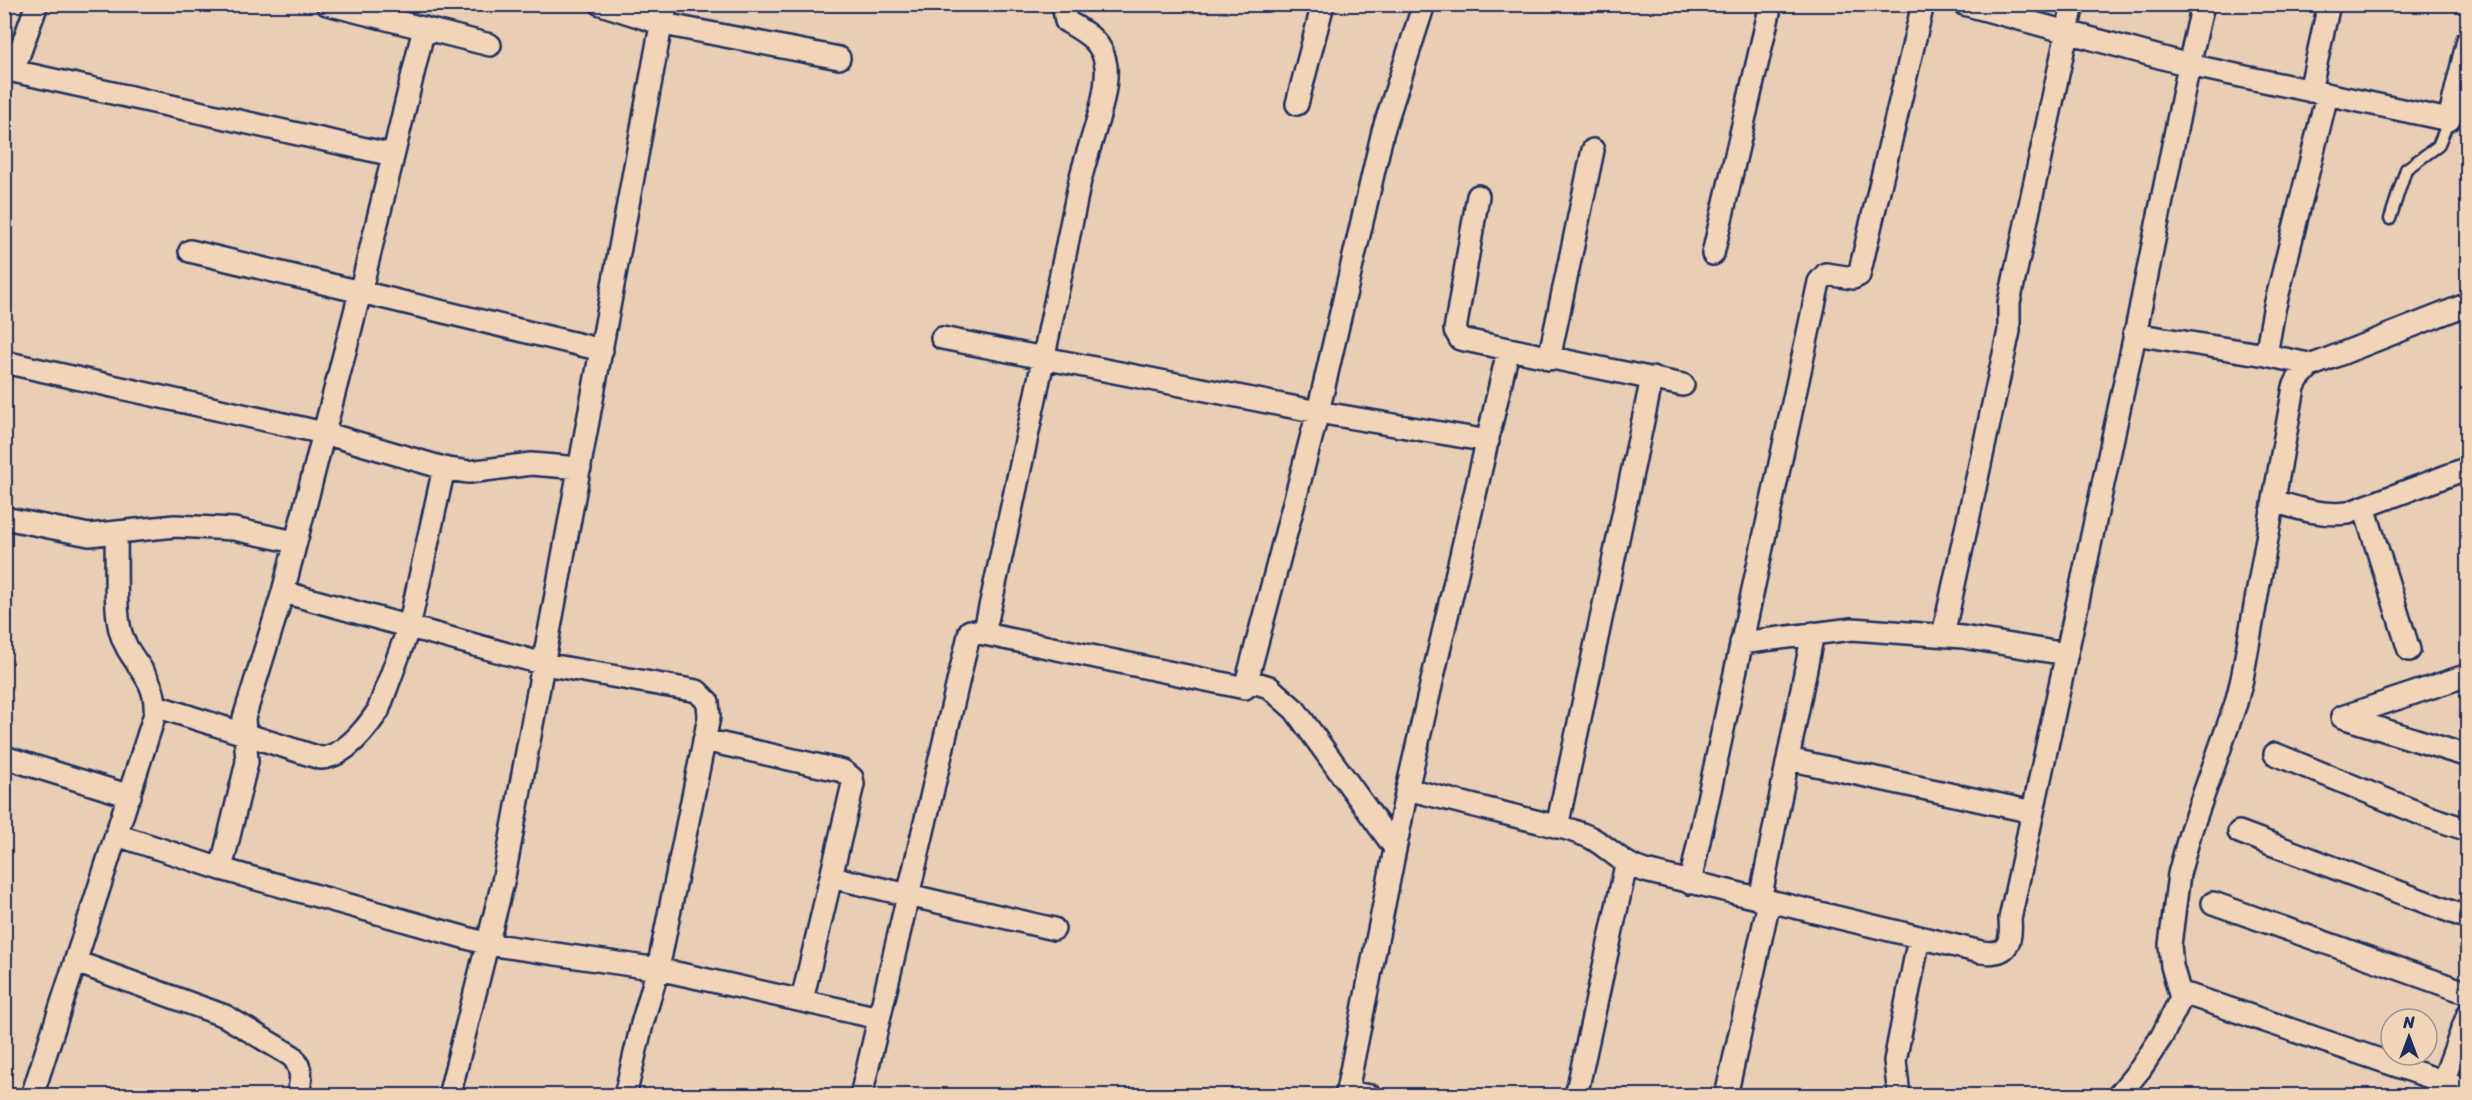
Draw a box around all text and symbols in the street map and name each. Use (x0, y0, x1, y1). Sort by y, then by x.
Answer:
north arrow (2379, 1007, 2439, 1067)
text: N (2402, 1008, 2415, 1037)

